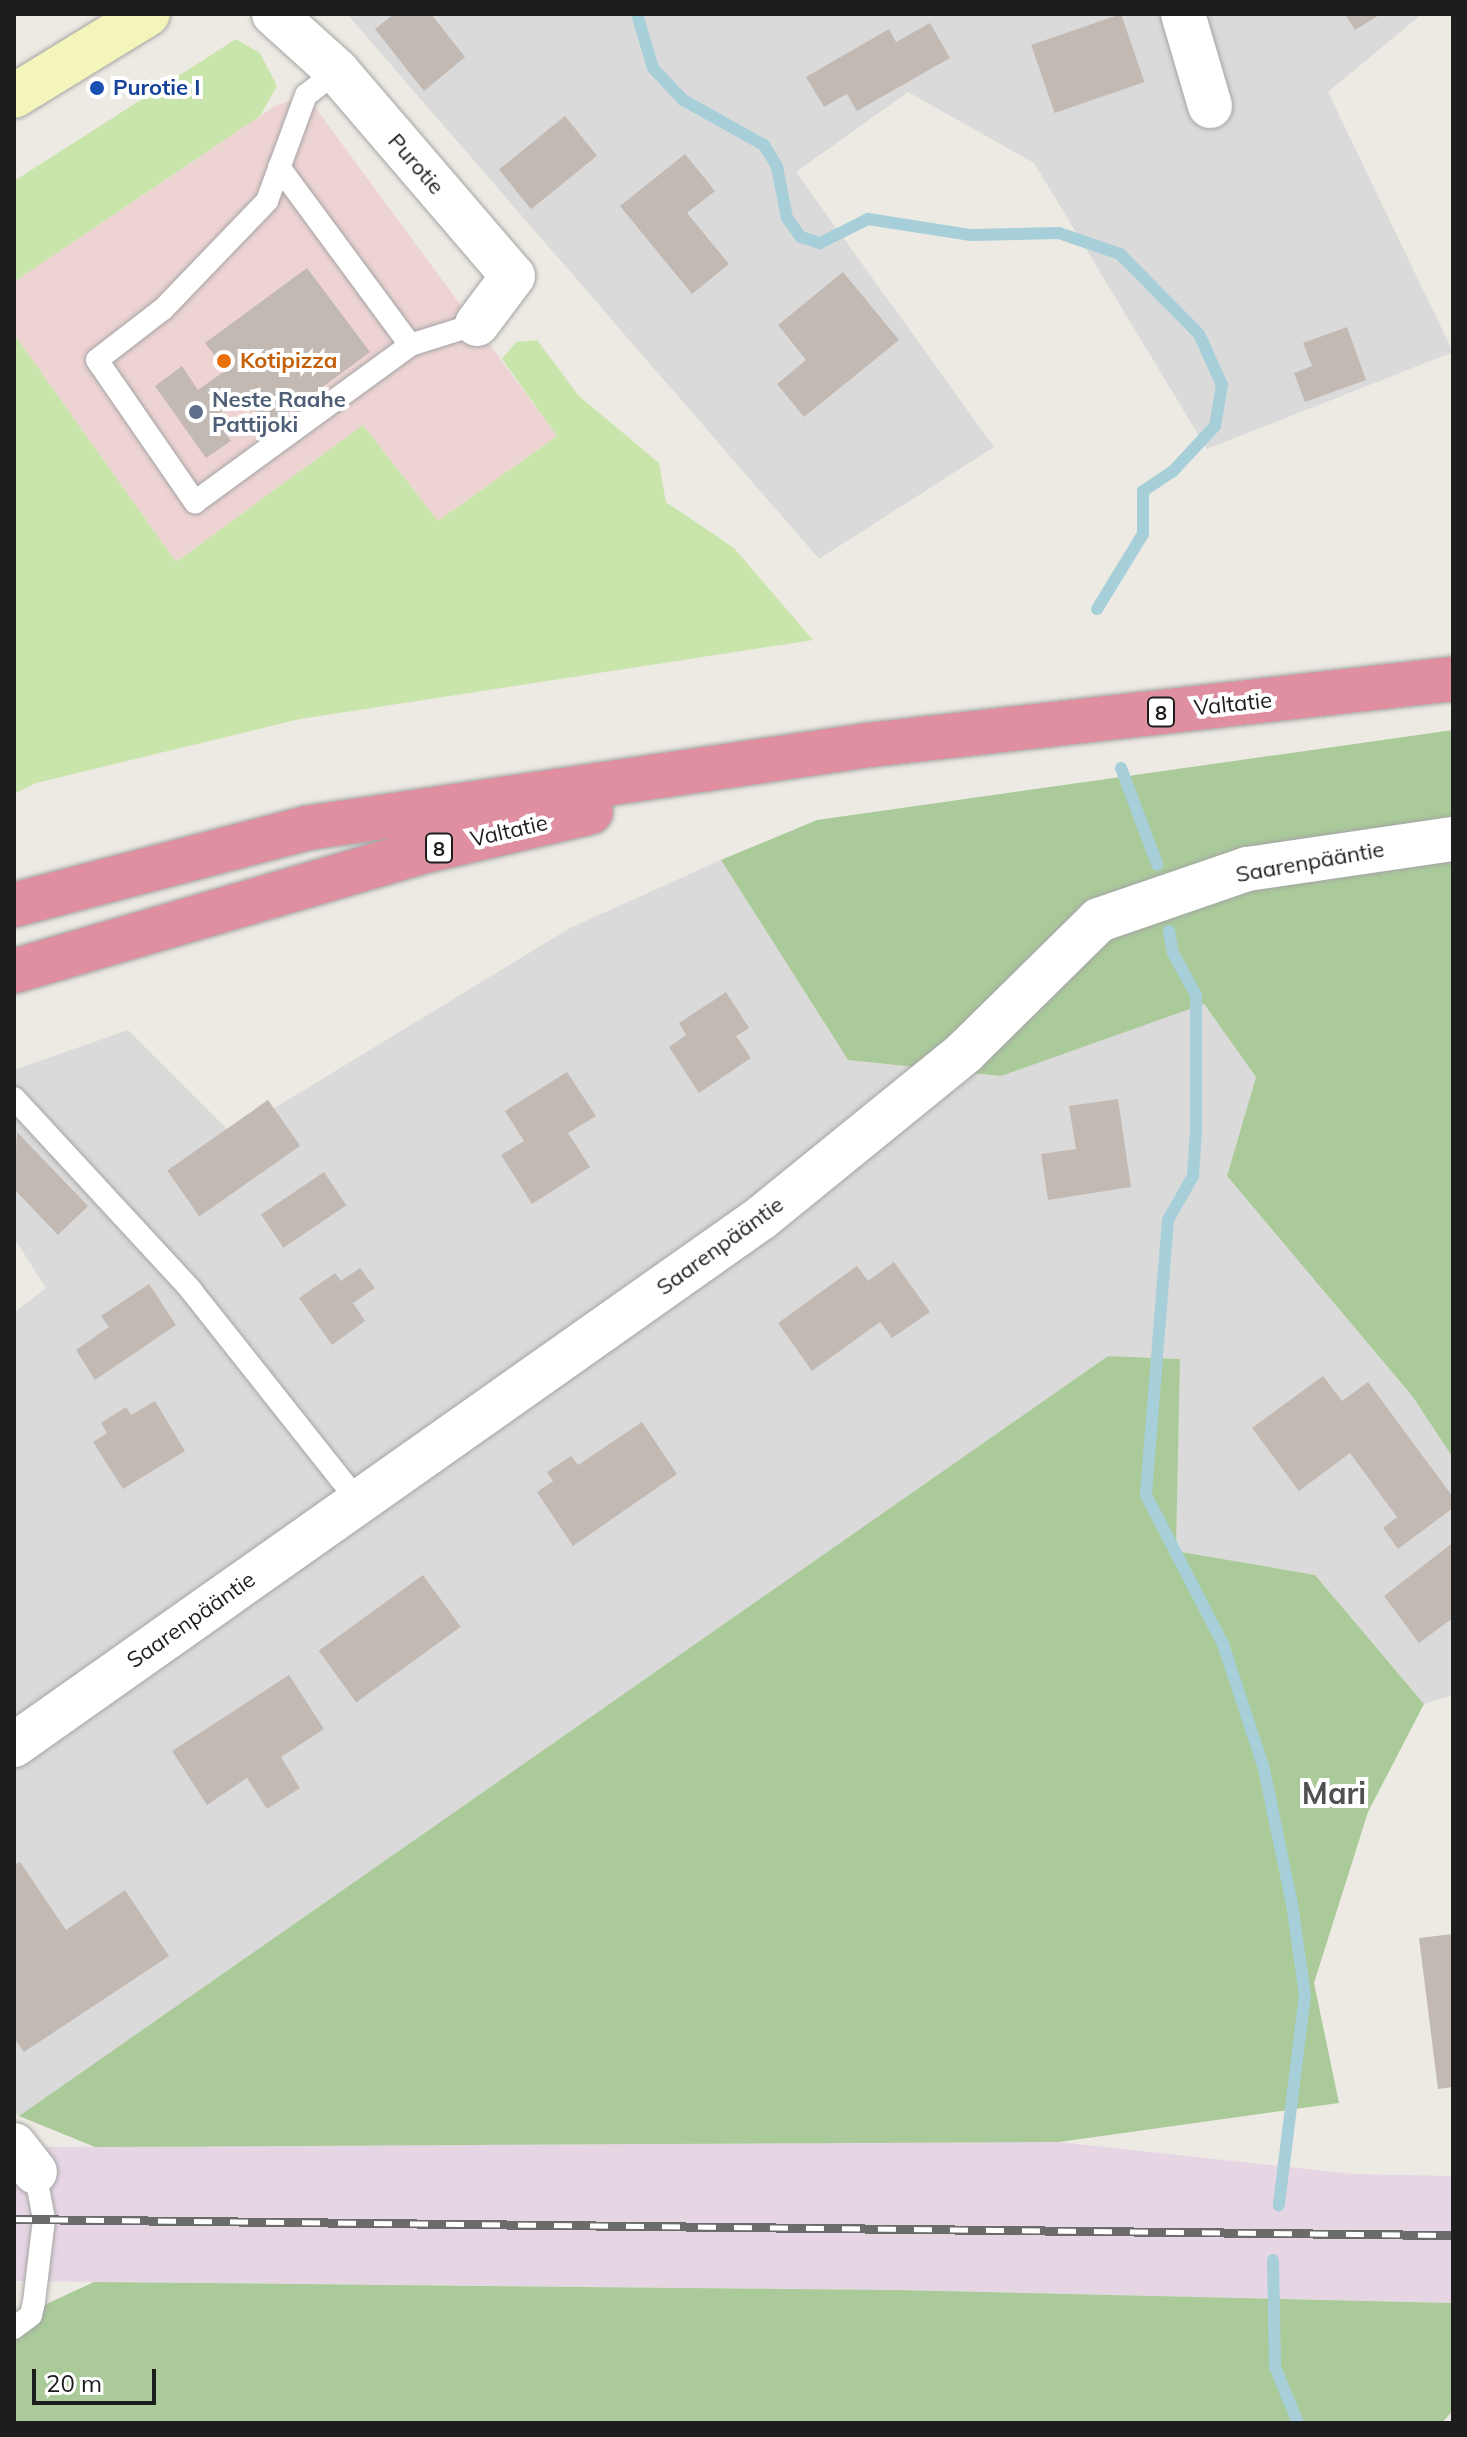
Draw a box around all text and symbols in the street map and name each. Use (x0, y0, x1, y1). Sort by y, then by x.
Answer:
place label: Purotie I (113, 75, 200, 101)
marker: Purotie I (88, 79, 106, 97)
street label: Purotie (382, 128, 450, 200)
place label: Kotipizza (240, 348, 337, 374)
marker: Kotipizza (215, 352, 233, 370)
place label: Neste Raahe Pattijoki (212, 386, 346, 438)
marker: Neste Raahe Pattijoki (187, 403, 205, 421)
street label: Valtatie (1193, 687, 1273, 721)
road number: 8 (1147, 696, 1175, 728)
street label: Valtatie (468, 809, 550, 853)
road number: 8 (425, 832, 453, 864)
street label: Saarenpääntie (1234, 836, 1386, 888)
street label: Saarenpääntie (651, 1191, 789, 1301)
street label: Saarenpääntie (122, 1566, 260, 1674)
district label: Mari (1302, 1775, 1366, 1811)
scale bar (36, 2353, 160, 2403)
text: 20 m (46, 2368, 102, 2398)

